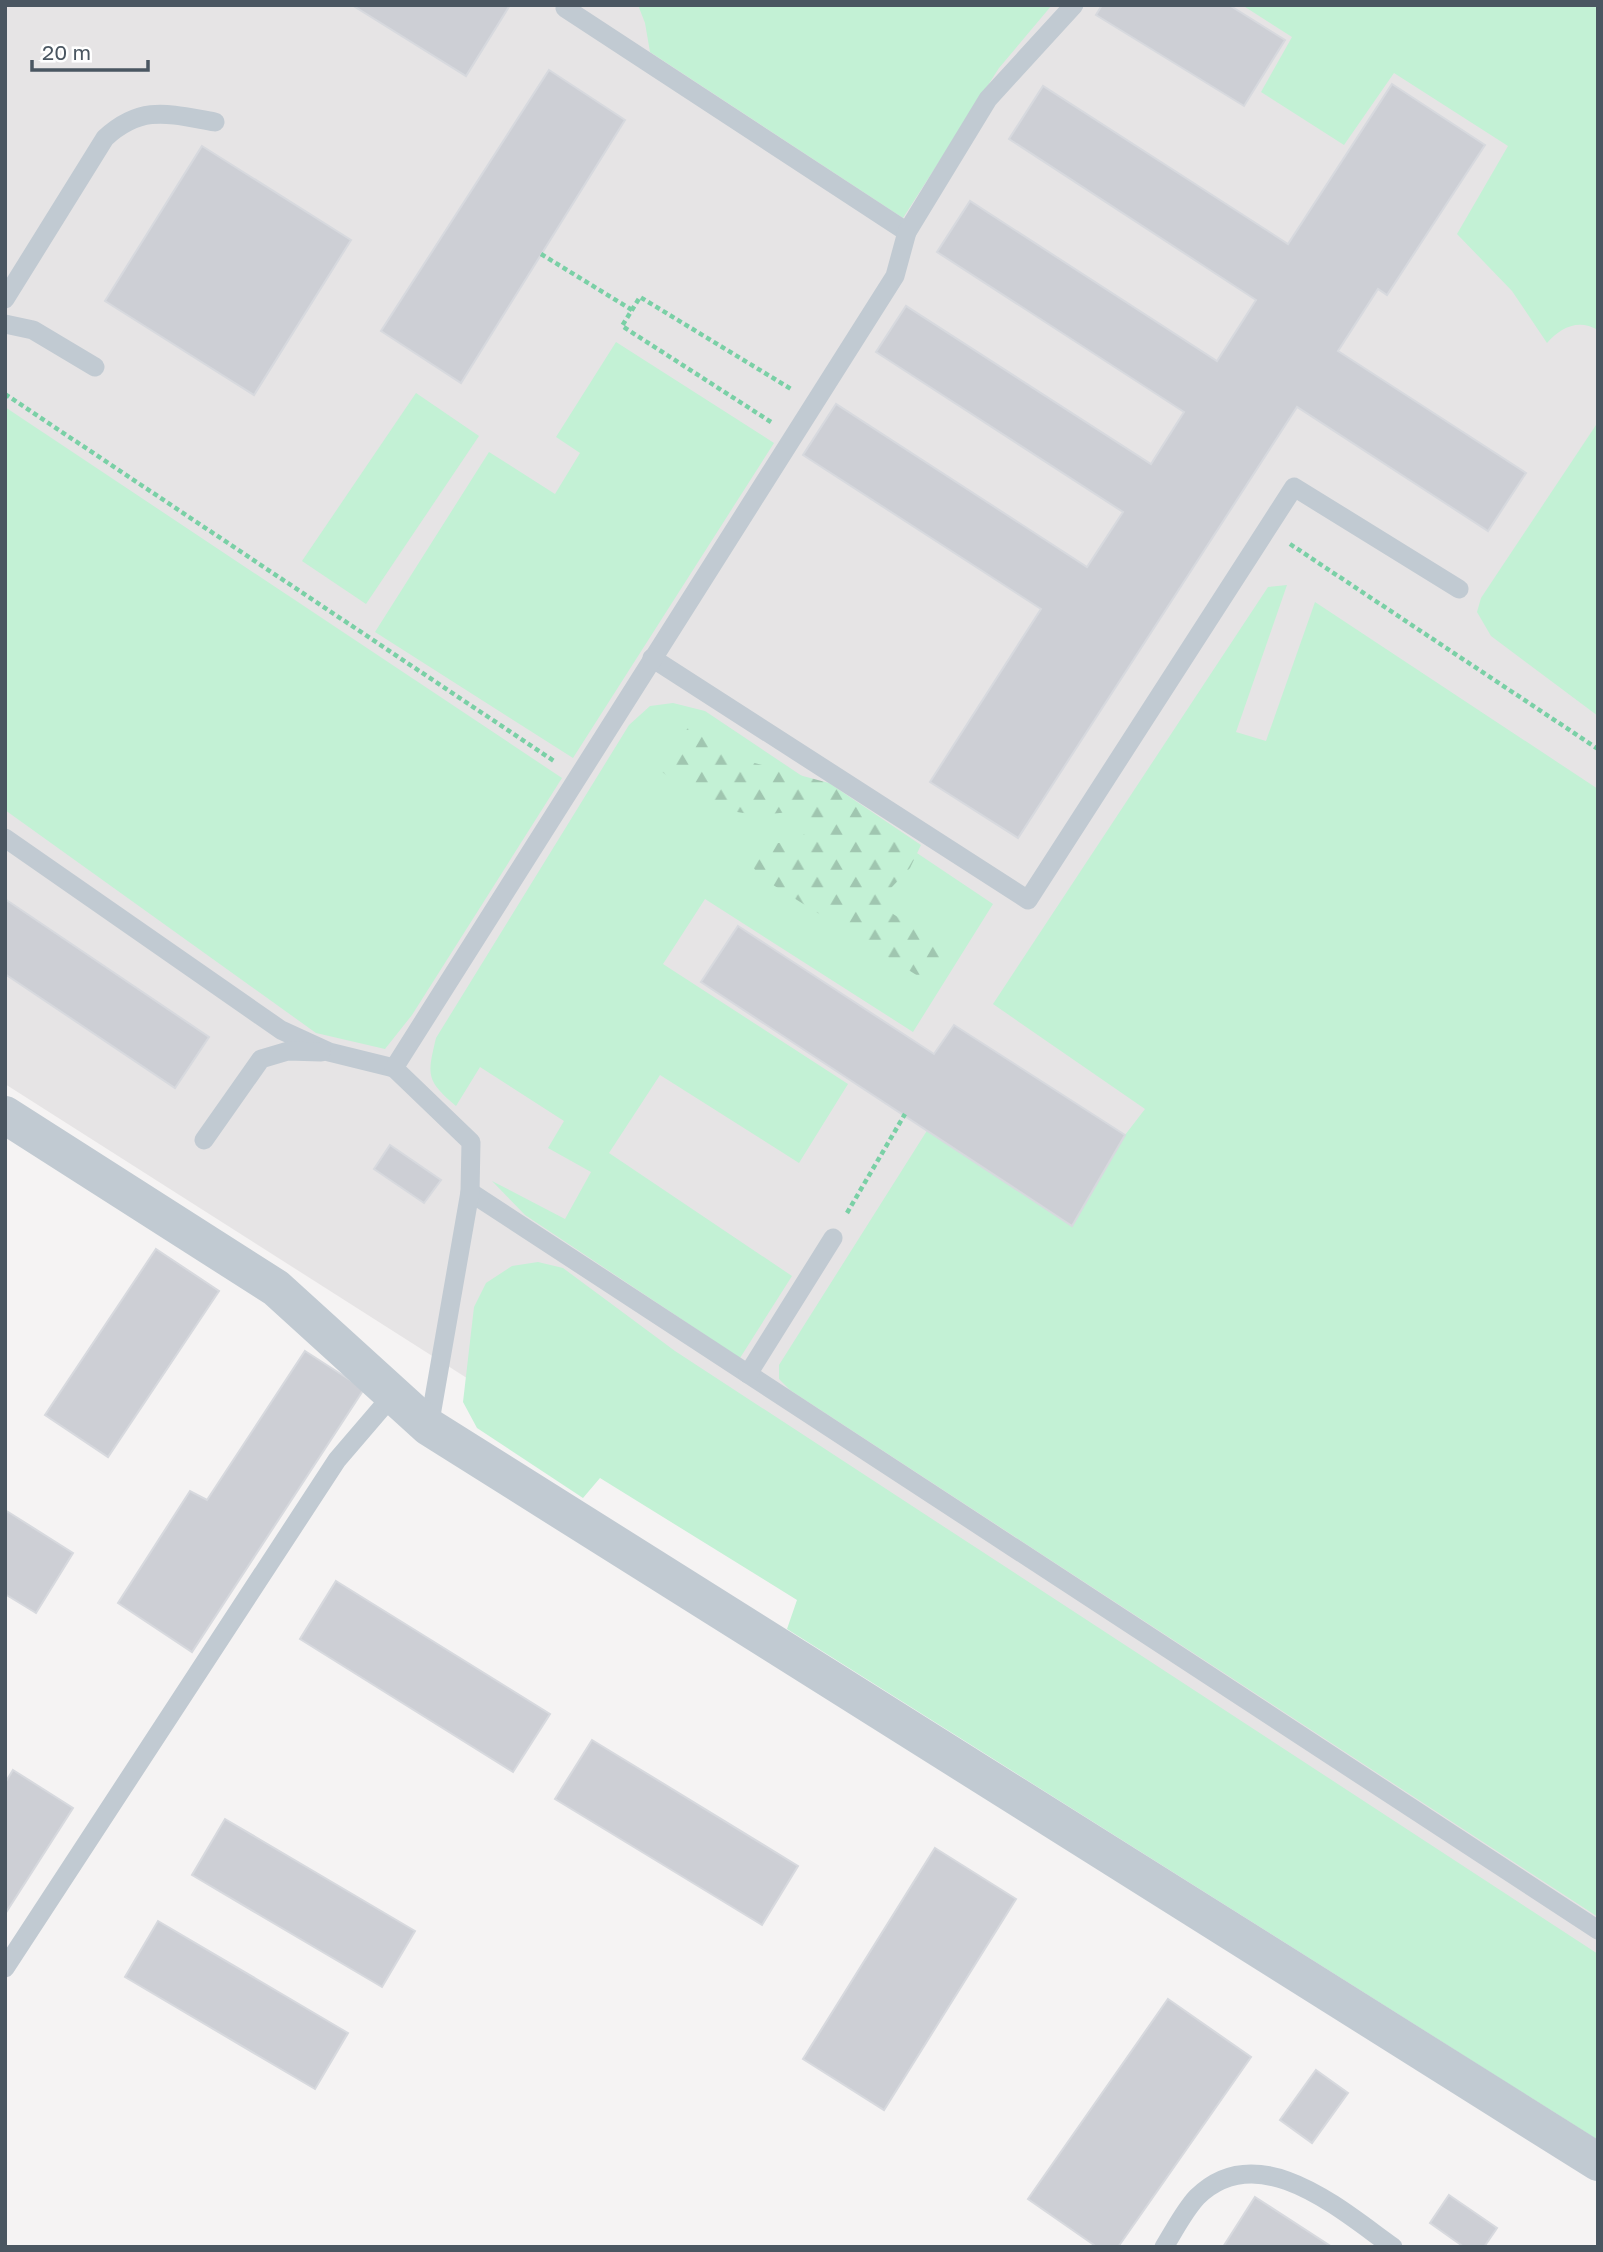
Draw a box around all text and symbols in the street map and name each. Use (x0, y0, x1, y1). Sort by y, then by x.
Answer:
scale bar (32, 28, 147, 72)
text: 20 m (42, 39, 91, 65)

